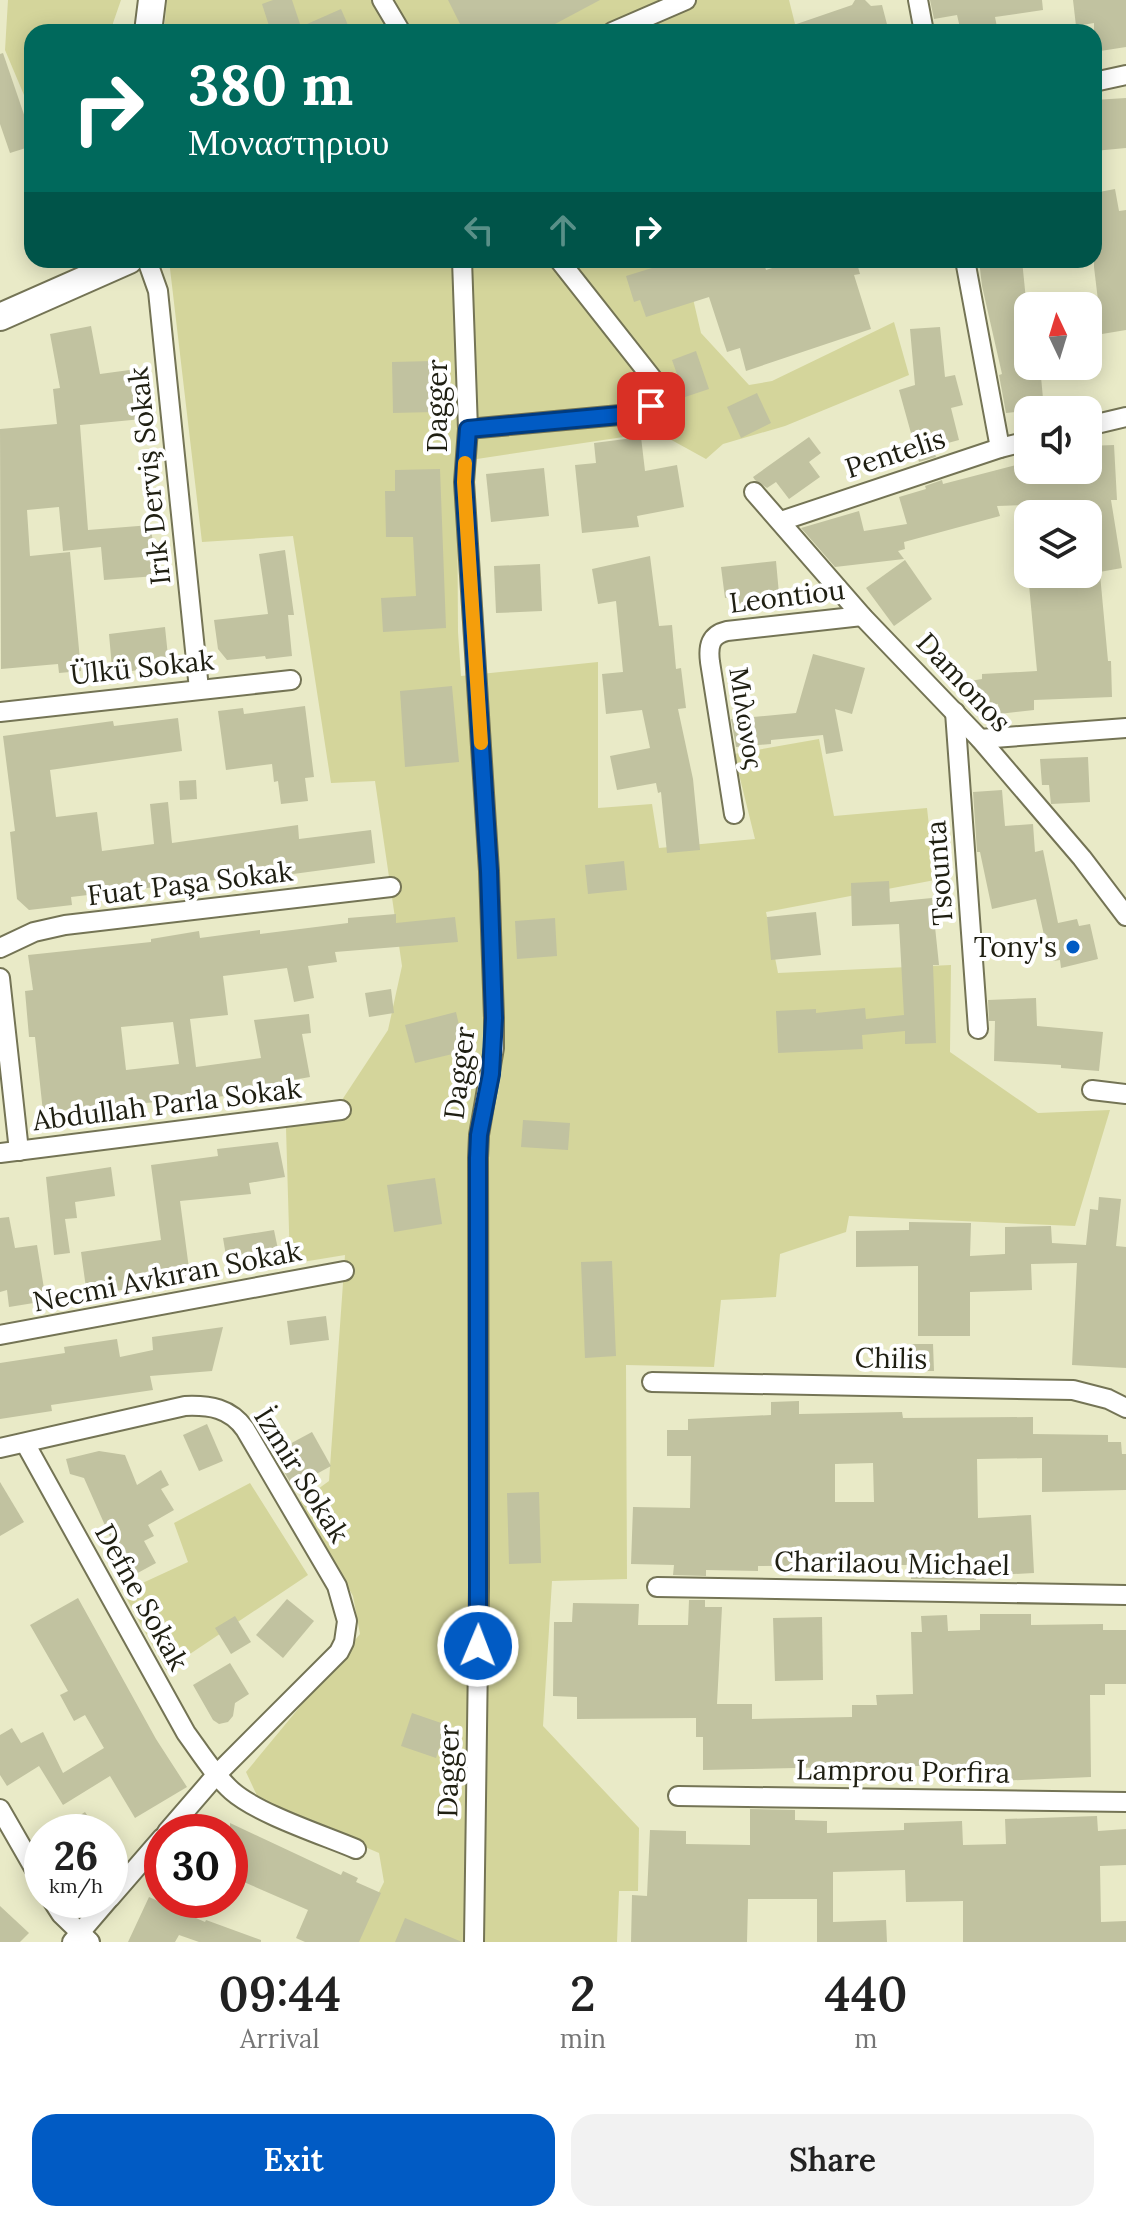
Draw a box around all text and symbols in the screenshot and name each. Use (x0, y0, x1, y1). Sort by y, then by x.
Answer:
text: 380 m (188, 49, 353, 120)
icon: right (56, 56, 160, 160)
text: Μοναστηριου (188, 119, 389, 165)
icon: left (457, 208, 501, 252)
icon: ahead (541, 208, 585, 252)
icon: right (625, 208, 669, 252)
north arrow (1014, 292, 1102, 380)
map controls (1014, 292, 1102, 588)
street label: Dagger (419, 359, 455, 453)
street label: Irık Derviş Sokak (120, 365, 178, 587)
pin (617, 372, 685, 440)
icon: arrive (629, 384, 673, 428)
button: sound (1014, 396, 1102, 484)
street label: Pentelis (840, 420, 950, 486)
button: layers (1014, 500, 1102, 588)
street label: Leontiou (727, 571, 847, 621)
street label: Damonos (909, 625, 1019, 739)
street label: Ülkü Sokak (68, 642, 216, 692)
street label: Μιλωνος (721, 665, 773, 771)
street label: Tsounta (917, 819, 961, 927)
street label: Fuat Paşa Sokak (85, 853, 295, 913)
place label: Tony's (974, 929, 1057, 965)
marker: Tony's (1064, 938, 1082, 956)
street label: Dagger (435, 1025, 483, 1121)
street label: Abdullah Parla Sokak (30, 1070, 303, 1138)
street label: Necmi Avkıran Sokak (30, 1232, 304, 1320)
street label: Chilis (854, 1339, 928, 1377)
street label: İzmir Sokak (246, 1401, 358, 1549)
street label: Defne Sokak (87, 1518, 197, 1676)
street label: Charilaou Michael (774, 1543, 1010, 1583)
position arrow (436, 1604, 520, 1688)
street label: Dagger (429, 1724, 467, 1818)
street label: Lamprou Porfira (795, 1751, 1011, 1791)
speed limit sign: 30 (144, 1814, 248, 1918)
text: 26 (54, 1830, 98, 1881)
text: km/h (49, 1873, 103, 1898)
text: 09:44 (219, 1963, 341, 2024)
text: 2 (570, 1963, 596, 2024)
text: 440 (825, 1963, 907, 2024)
text: Arrival (240, 2022, 320, 2055)
text: min (560, 2022, 606, 2055)
text: m (854, 2022, 878, 2055)
button: Exit (32, 2114, 555, 2206)
button: Share (571, 2114, 1094, 2206)

